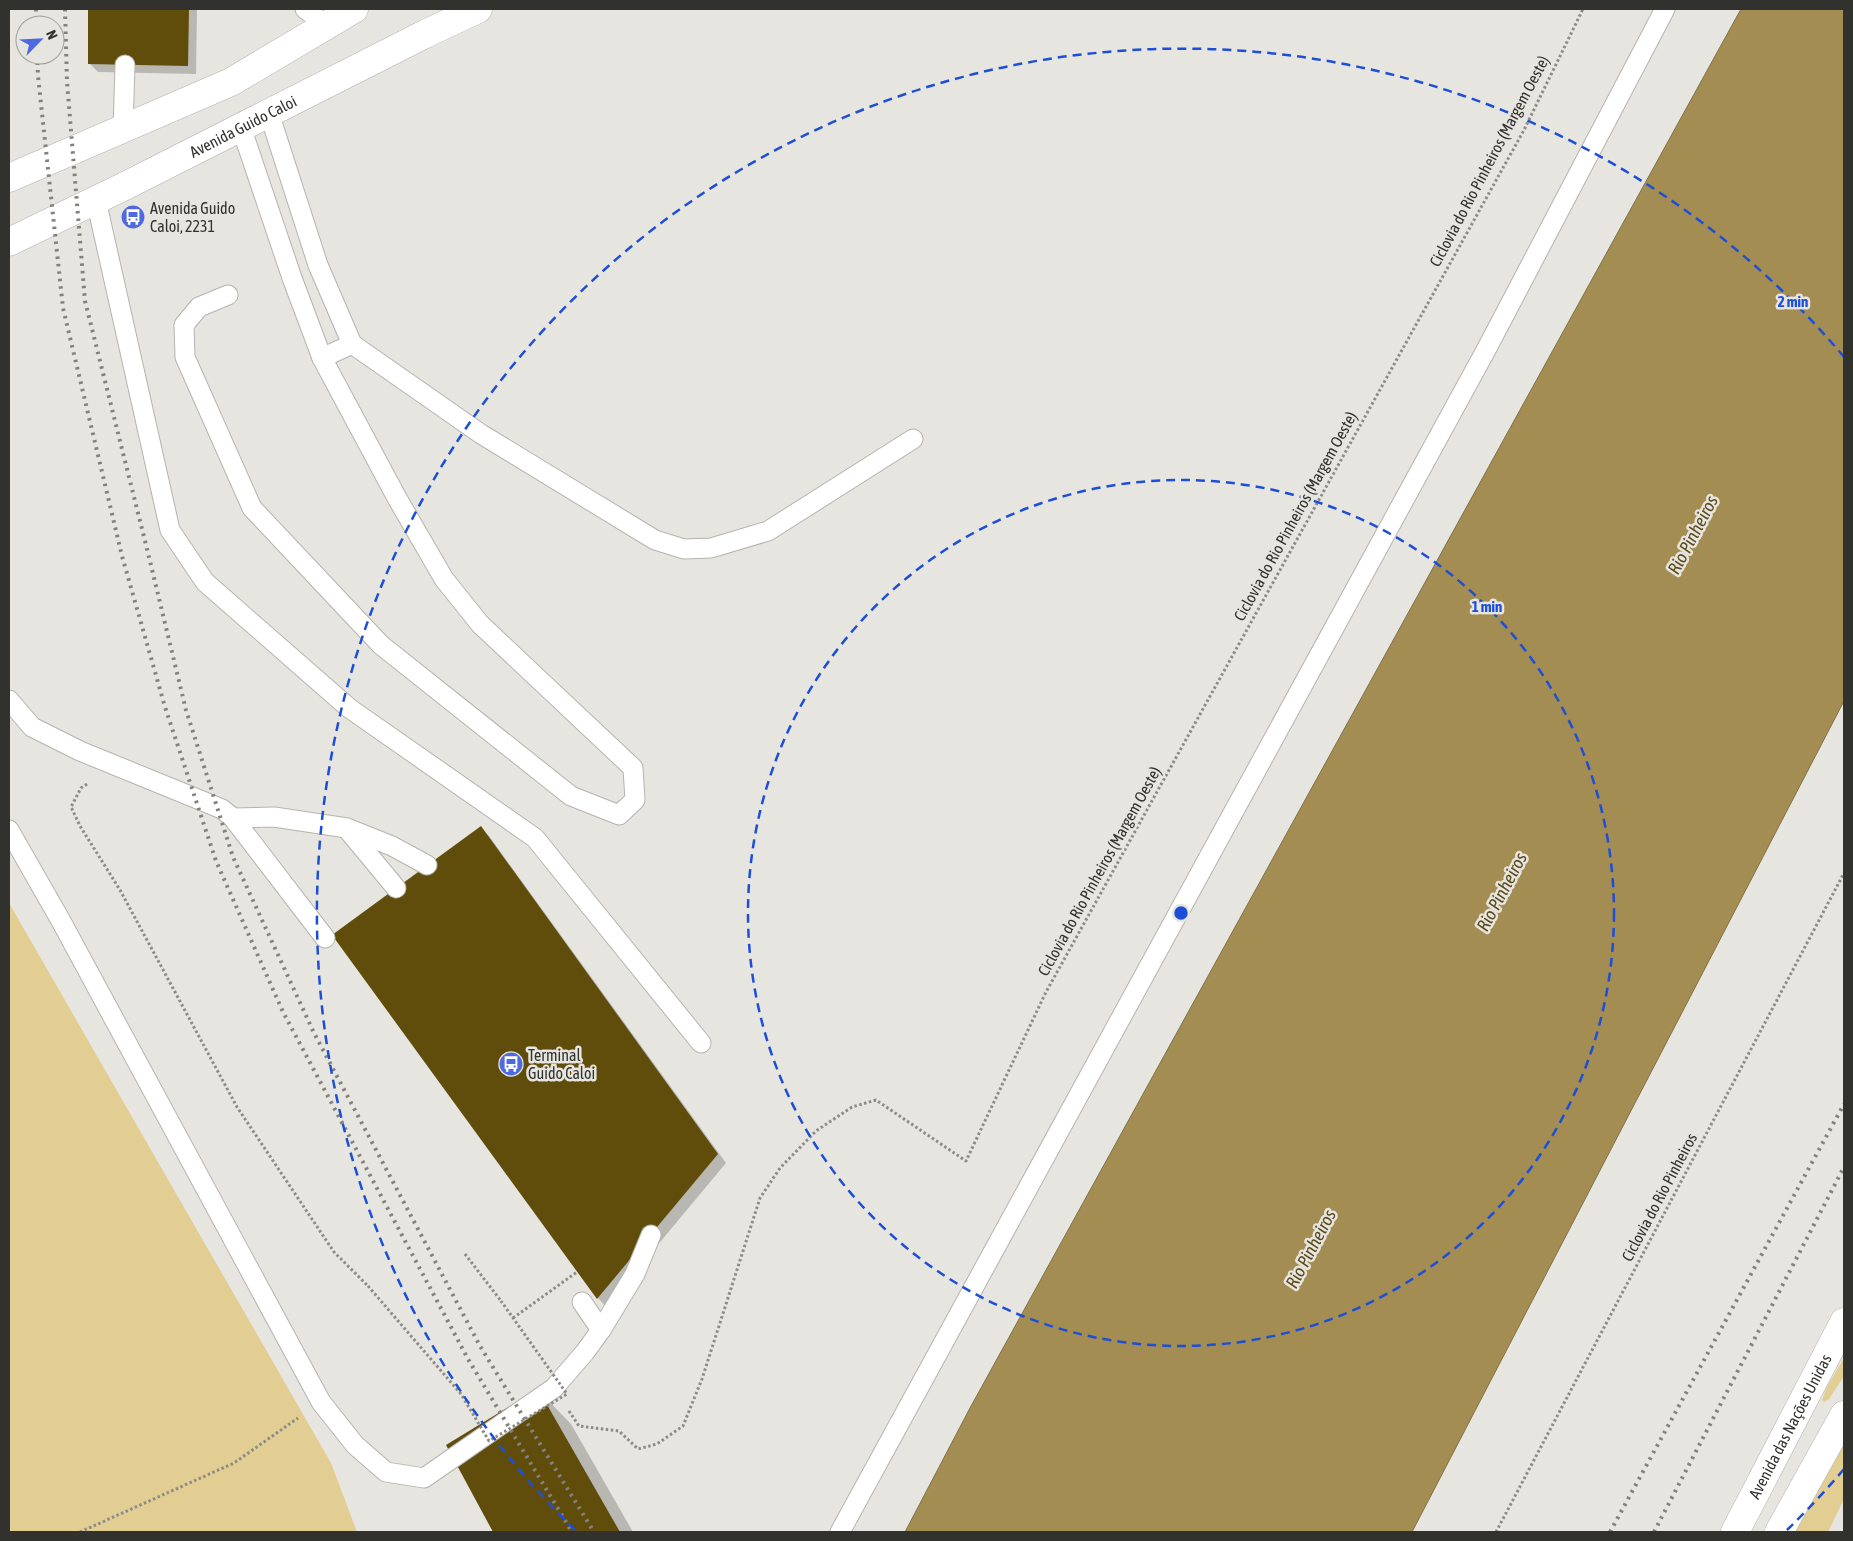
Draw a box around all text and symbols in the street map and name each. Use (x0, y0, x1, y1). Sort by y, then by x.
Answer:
north arrow (15, 15, 65, 65)
text: N (43, 28, 61, 42)
street label: Ciclovia do Rio Pinheiros (Margem Oeste) (1426, 52, 1553, 270)
street label: Avenida Guido Caloi (186, 92, 299, 161)
place label: Avenida Guido Caloi, 2231 (150, 199, 235, 235)
bus stop icon: Avenida Guido Caloi, 2231 (120, 204, 146, 230)
text: 2 min (1778, 293, 1808, 310)
street label: Ciclovia do Rio Pinheiros (Margem Oeste) (1230, 408, 1361, 624)
water label: Rio Pinheiros (1663, 492, 1722, 578)
text: 1 min (1472, 598, 1502, 615)
street label: Ciclovia do Rio Pinheiros (Margem Oeste) (1034, 763, 1165, 979)
water label: Rio Pinheiros (1472, 849, 1531, 935)
centre of rings (1172, 904, 1190, 922)
place label: Terminal Guido Caloi (528, 1046, 595, 1082)
bus stop icon: Terminal Guido Caloi (498, 1051, 524, 1077)
street label: Ciclovia do Rio Pinheiros (1618, 1130, 1701, 1264)
water label: Rio Pinheiros (1281, 1206, 1340, 1292)
street label: Avenida das Nações Unidas (1745, 1351, 1835, 1502)

